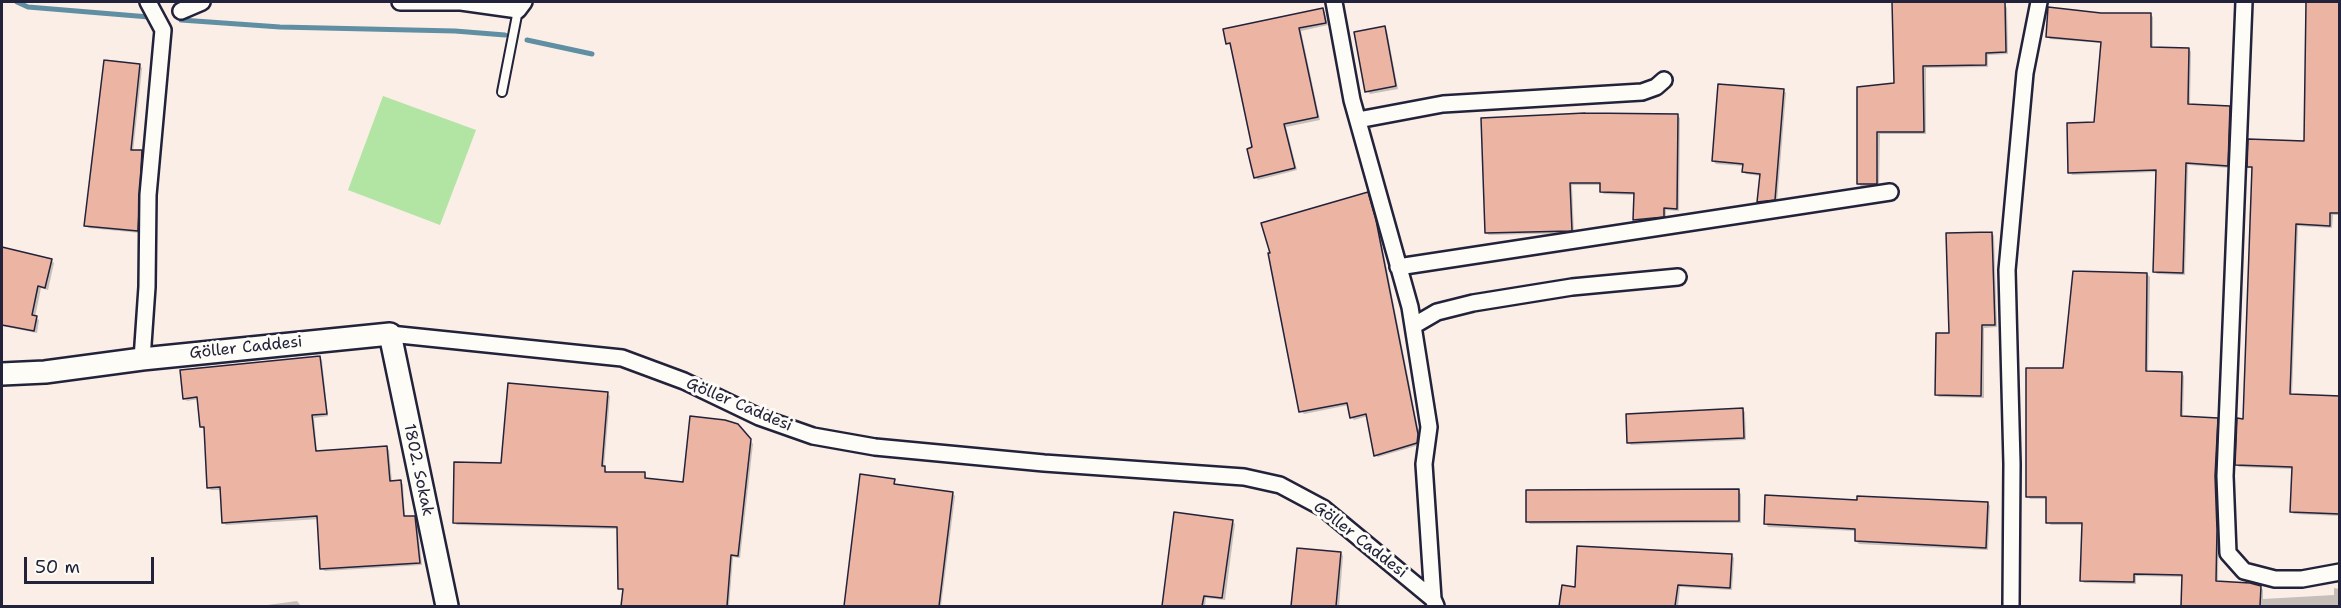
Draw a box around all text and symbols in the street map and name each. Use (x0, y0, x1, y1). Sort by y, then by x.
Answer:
street label: Göller Caddesi (189, 333, 303, 363)
street label: Göller Caddesi (683, 374, 795, 436)
street label: 1802. Sokak (399, 422, 437, 518)
street label: Göller Caddesi (1309, 498, 1411, 582)
scale bar (27, 545, 158, 583)
text: 50 m (35, 555, 80, 579)

